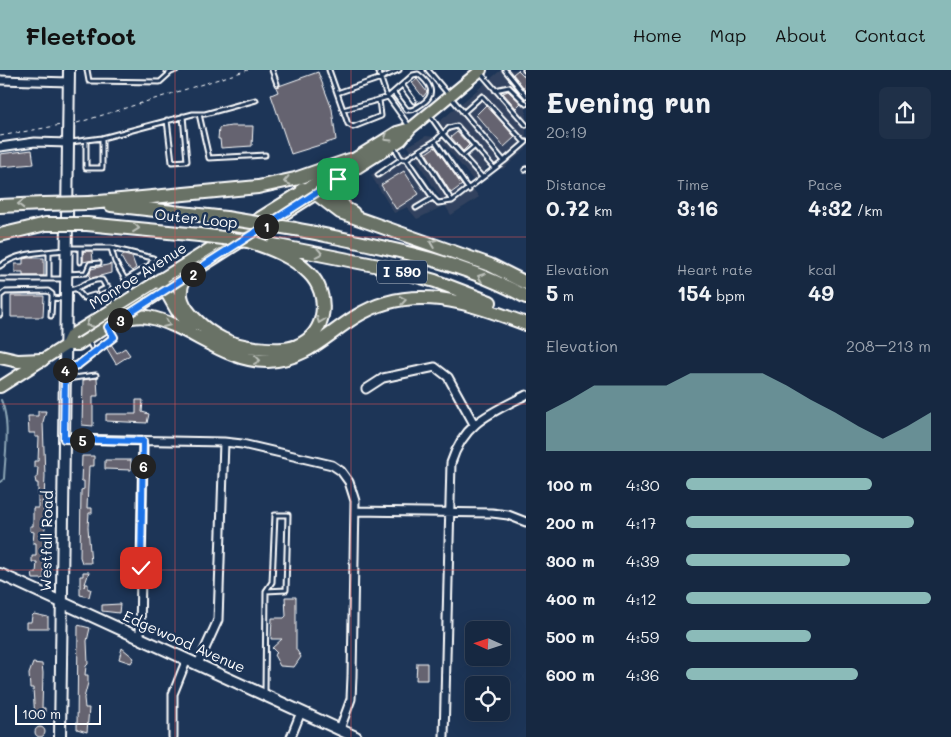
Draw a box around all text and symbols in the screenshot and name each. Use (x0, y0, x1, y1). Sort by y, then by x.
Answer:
text: Fleetfoot (25, 20, 136, 51)
text: Home (633, 23, 682, 47)
text: Map (710, 23, 746, 47)
text: About (774, 23, 827, 47)
text: Contact (855, 23, 926, 47)
text: Evening run (546, 84, 711, 120)
button: share (879, 87, 931, 139)
text: 20:19 (546, 121, 586, 142)
one-way arrow (383, 132, 392, 141)
pin (317, 158, 359, 200)
icon: arrive (324, 165, 352, 193)
one-way arrow (282, 175, 291, 185)
text: Distance (546, 175, 606, 194)
text: Time (677, 175, 709, 194)
text: Pace (808, 175, 842, 194)
text: 0.72 (546, 194, 589, 221)
text: 3:16 (677, 194, 718, 221)
text: 4:32 (808, 194, 852, 221)
one-way arrow (17, 199, 25, 210)
text: km (589, 201, 613, 220)
text: /km (852, 201, 883, 220)
street label: Outer Loop (154, 204, 239, 232)
pin: 1 (254, 214, 278, 238)
text: 1 (263, 217, 270, 236)
one-way arrow (132, 222, 140, 233)
street label: Monroe Avenue (85, 237, 190, 313)
one-way arrow (429, 239, 438, 249)
one-way arrow (315, 248, 323, 258)
road number: I 590 (377, 260, 427, 283)
text: Elevation (546, 260, 609, 279)
text: Heart rate (677, 260, 753, 279)
text: kcal (808, 260, 836, 279)
pin: 2 (180, 262, 206, 286)
text: 2 (190, 265, 197, 284)
one-way arrow (478, 273, 486, 283)
text: 5 (546, 279, 558, 306)
text: 154 (677, 279, 712, 306)
text: 49 (808, 279, 834, 306)
text: m (558, 286, 574, 305)
text: bpm (712, 286, 745, 305)
one-way arrow (399, 295, 408, 305)
pin: 3 (108, 308, 132, 332)
text: 3 (116, 311, 125, 330)
one-way arrow (316, 315, 326, 323)
one-way arrow (86, 318, 95, 328)
one-way arrow (162, 318, 171, 329)
text: Elevation (546, 335, 618, 356)
text: 208–213 m (846, 335, 931, 356)
one-way arrow (252, 354, 261, 364)
pin: 4 (52, 358, 78, 382)
text: 4 (61, 361, 70, 380)
pin: 5 (70, 428, 94, 452)
text: 5 (78, 431, 87, 450)
pin: 6 (130, 454, 156, 478)
text: 6 (139, 457, 148, 476)
text: 100 m (546, 474, 592, 495)
text: 4:30 (626, 474, 660, 495)
street label: Westfall Road (35, 490, 57, 592)
text: 200 m (546, 512, 594, 533)
text: 4:17 (626, 512, 656, 533)
pin (120, 547, 162, 589)
text: 300 m (546, 550, 595, 571)
text: 4:39 (626, 550, 659, 571)
icon: check (127, 554, 155, 582)
text: 400 m (546, 588, 595, 609)
text: 4:12 (626, 588, 656, 609)
street label: Edgewood Avenue (120, 605, 249, 677)
north arrow (465, 621, 510, 666)
map controls (465, 621, 510, 721)
text: 500 m (546, 626, 594, 647)
text: 4:59 (626, 626, 659, 647)
text: 600 m (546, 664, 595, 685)
text: 4:36 (626, 664, 659, 685)
button: locate (465, 676, 510, 721)
scale bar (15, 702, 101, 725)
text: 100 m (22, 704, 61, 723)

